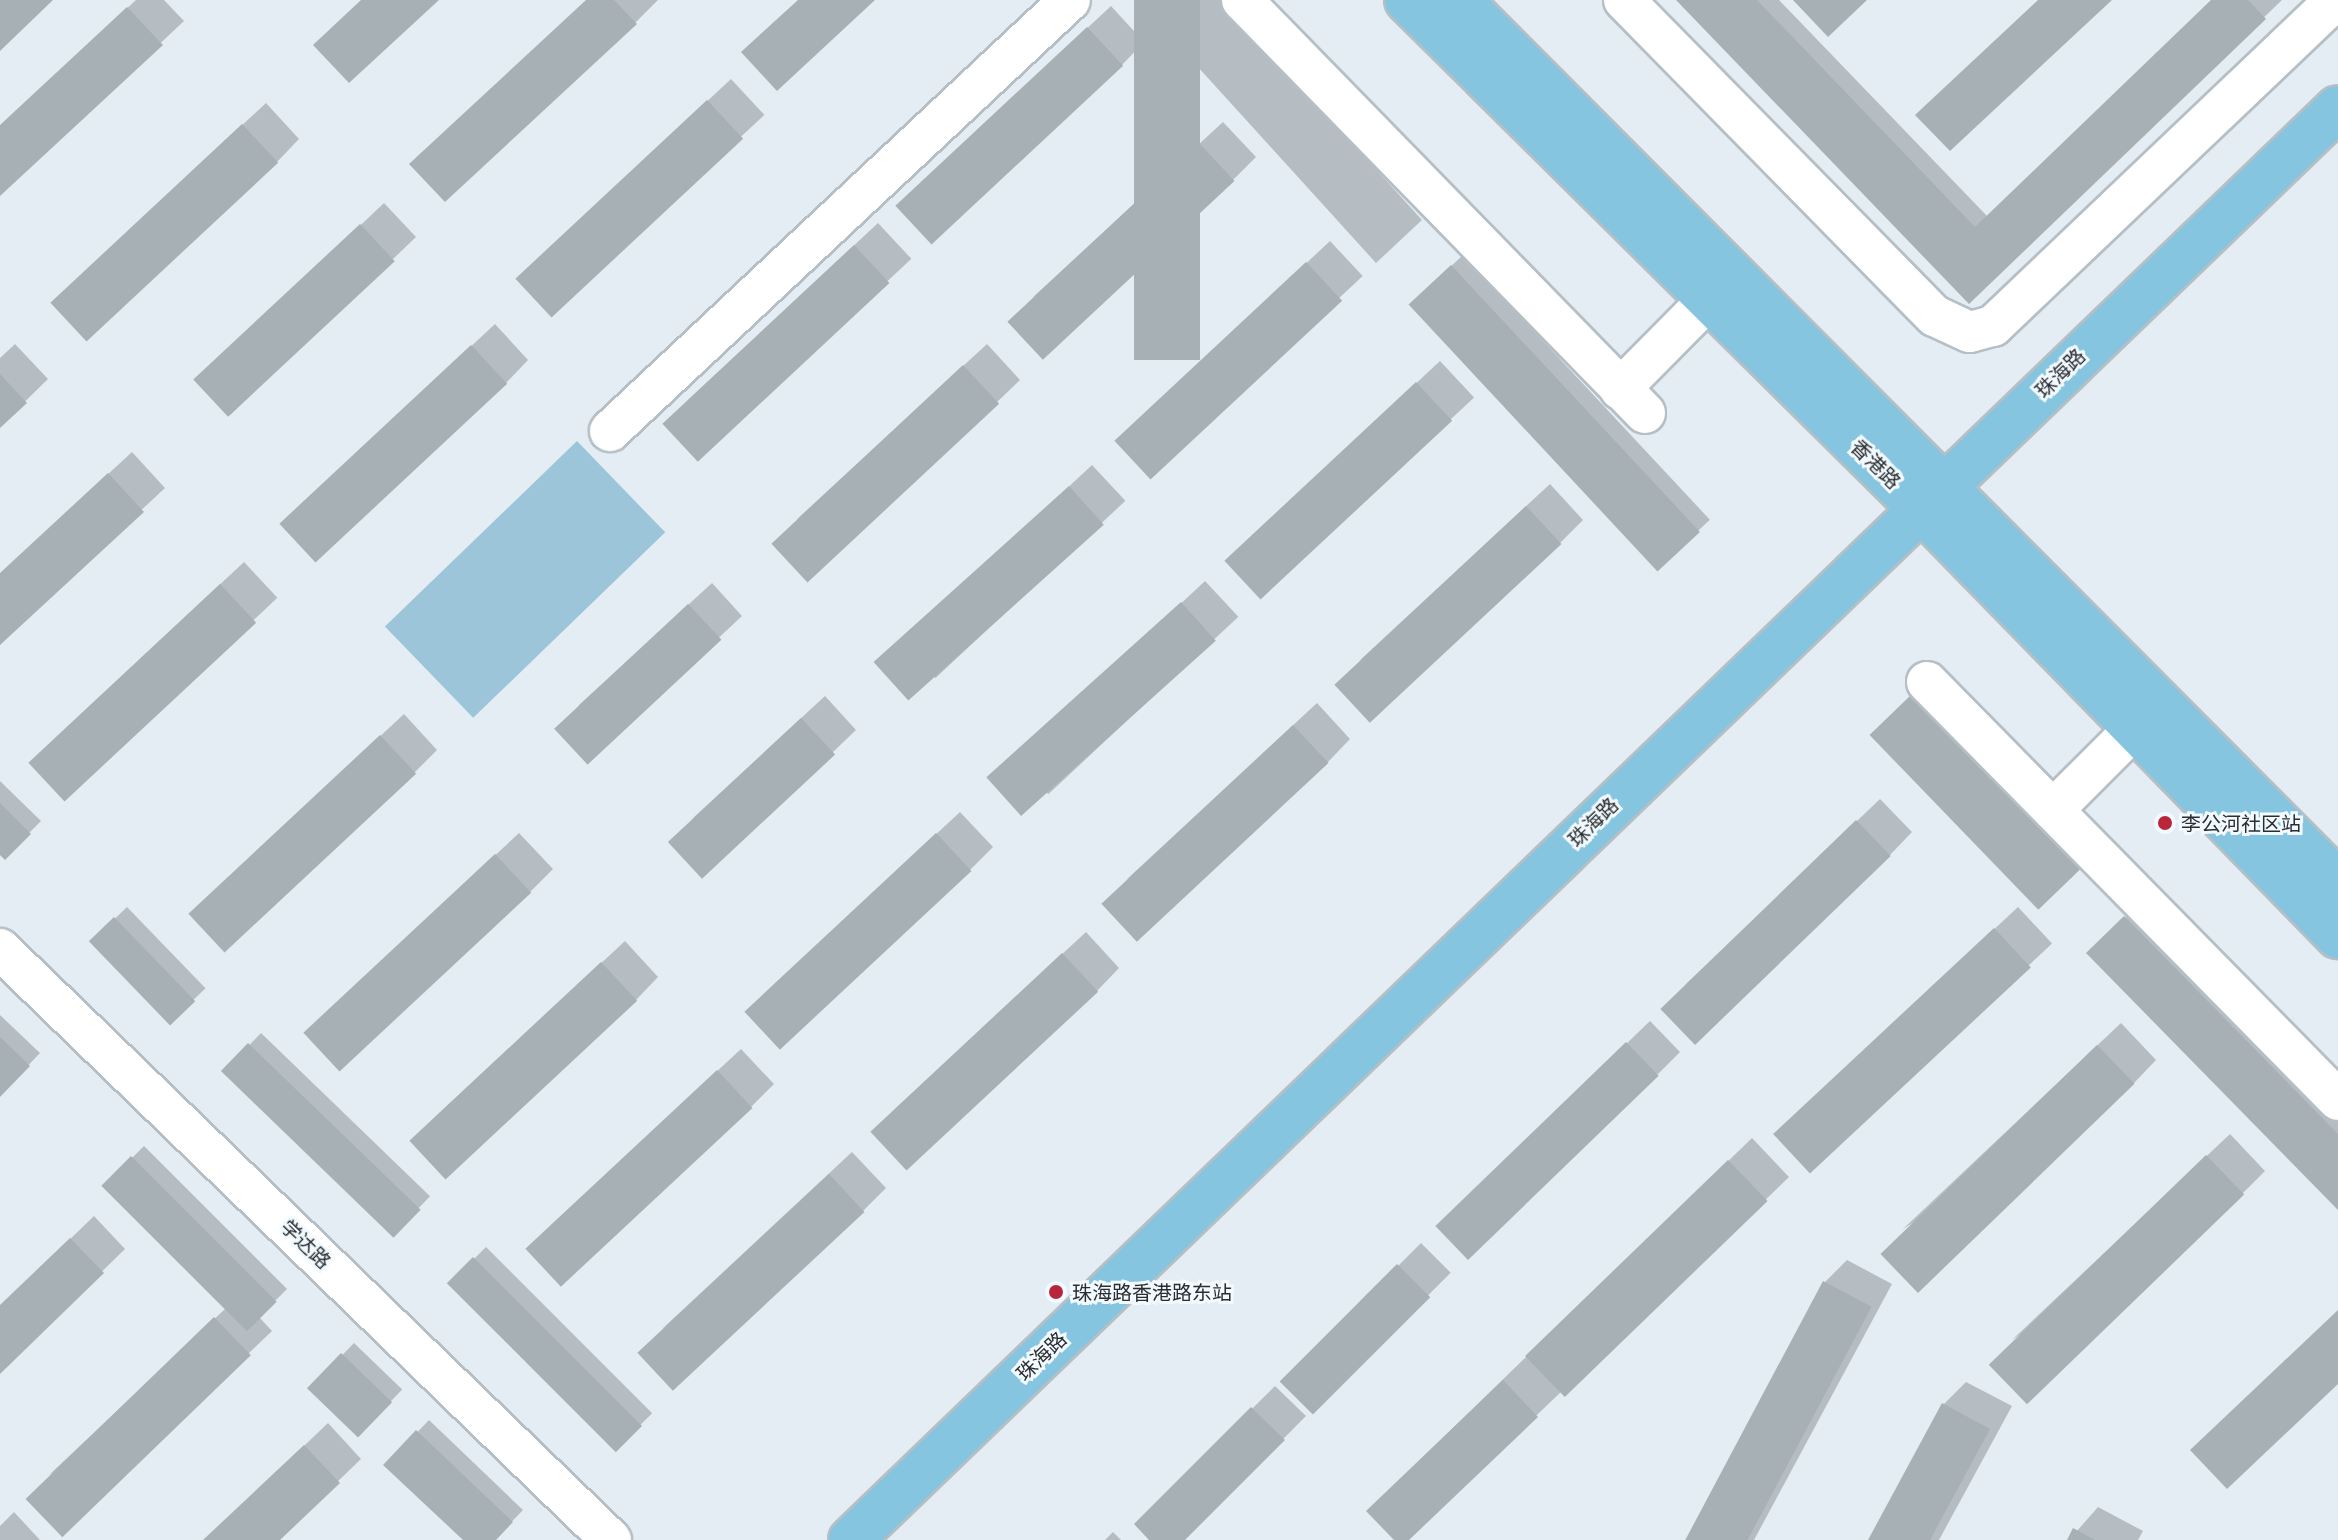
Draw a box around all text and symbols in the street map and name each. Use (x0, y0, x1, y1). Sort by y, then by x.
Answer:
street label: 珠海路 (2030, 344, 2090, 402)
street label: 香港路 (1846, 434, 1906, 494)
street label: 珠海路 (1563, 793, 1623, 851)
place label: 李公河社区站 (2181, 811, 2301, 835)
marker: 李公河社区站 (2156, 814, 2174, 832)
street label: 学达路 (276, 1215, 336, 1273)
place label: 珠海路香港路东站 (1072, 1280, 1232, 1304)
marker: 珠海路香港路东站 (1047, 1283, 1065, 1301)
street label: 珠海路 (1011, 1327, 1071, 1385)

